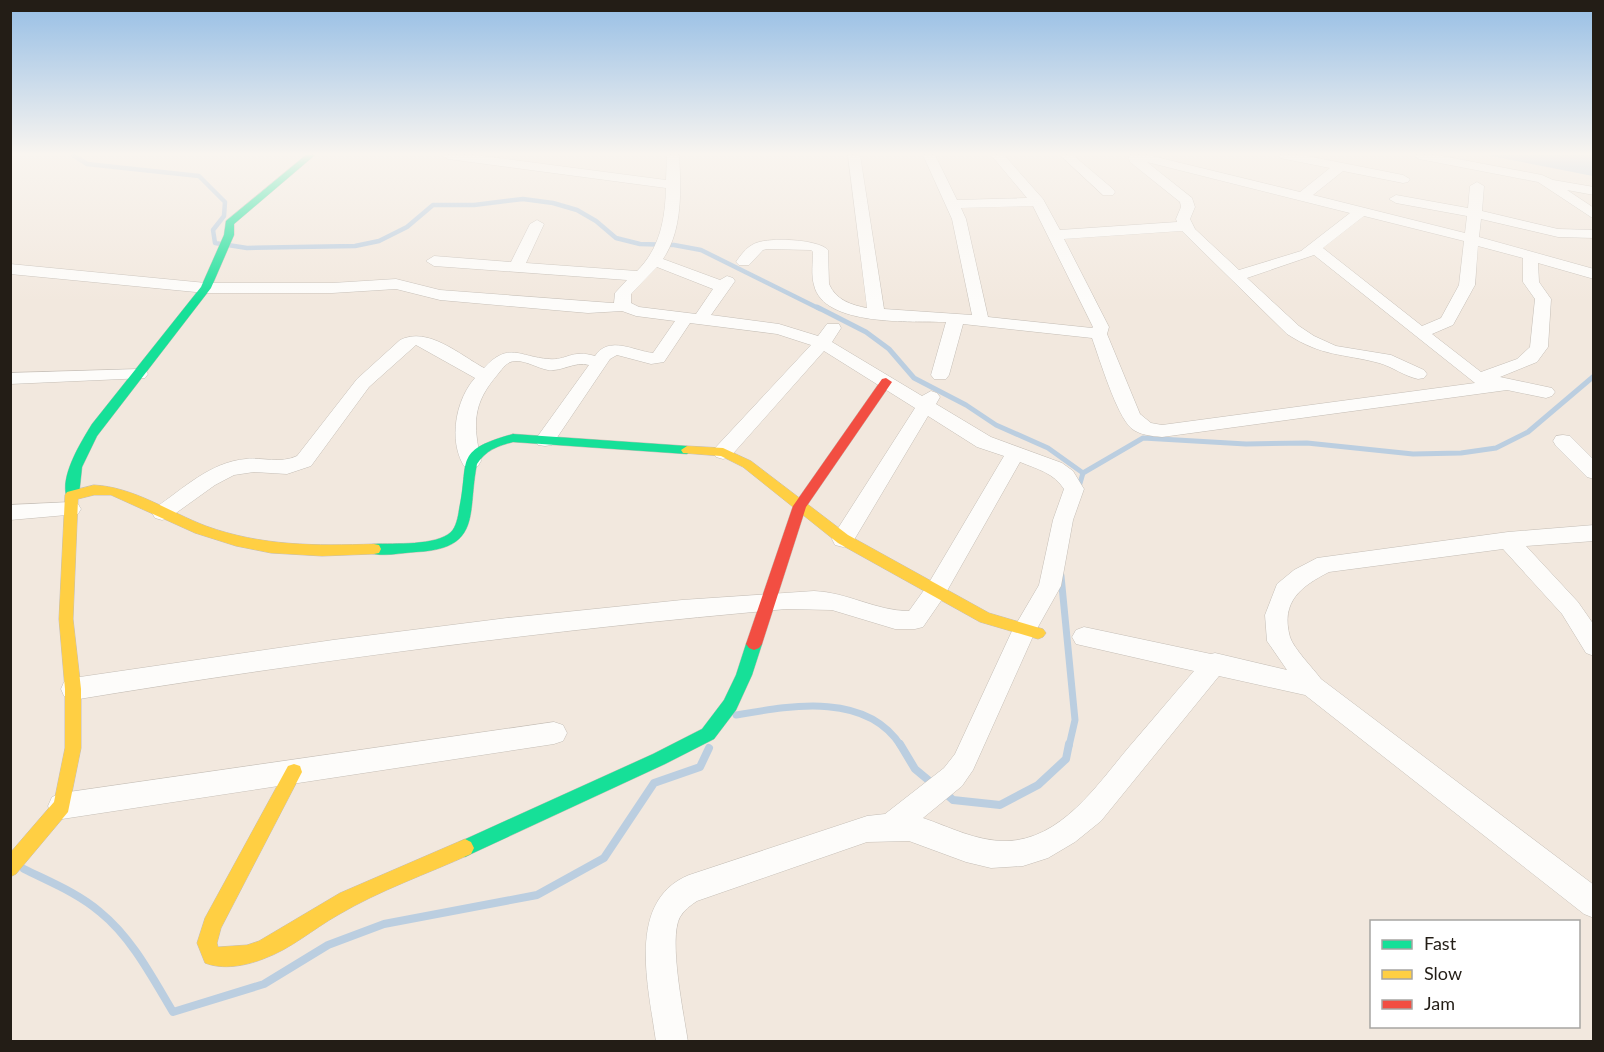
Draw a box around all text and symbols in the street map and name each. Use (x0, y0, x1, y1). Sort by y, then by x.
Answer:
legend (1370, 920, 1580, 1028)
text: Fast (1424, 932, 1457, 954)
text: Slow (1424, 962, 1462, 984)
text: Jam (1424, 992, 1455, 1014)

